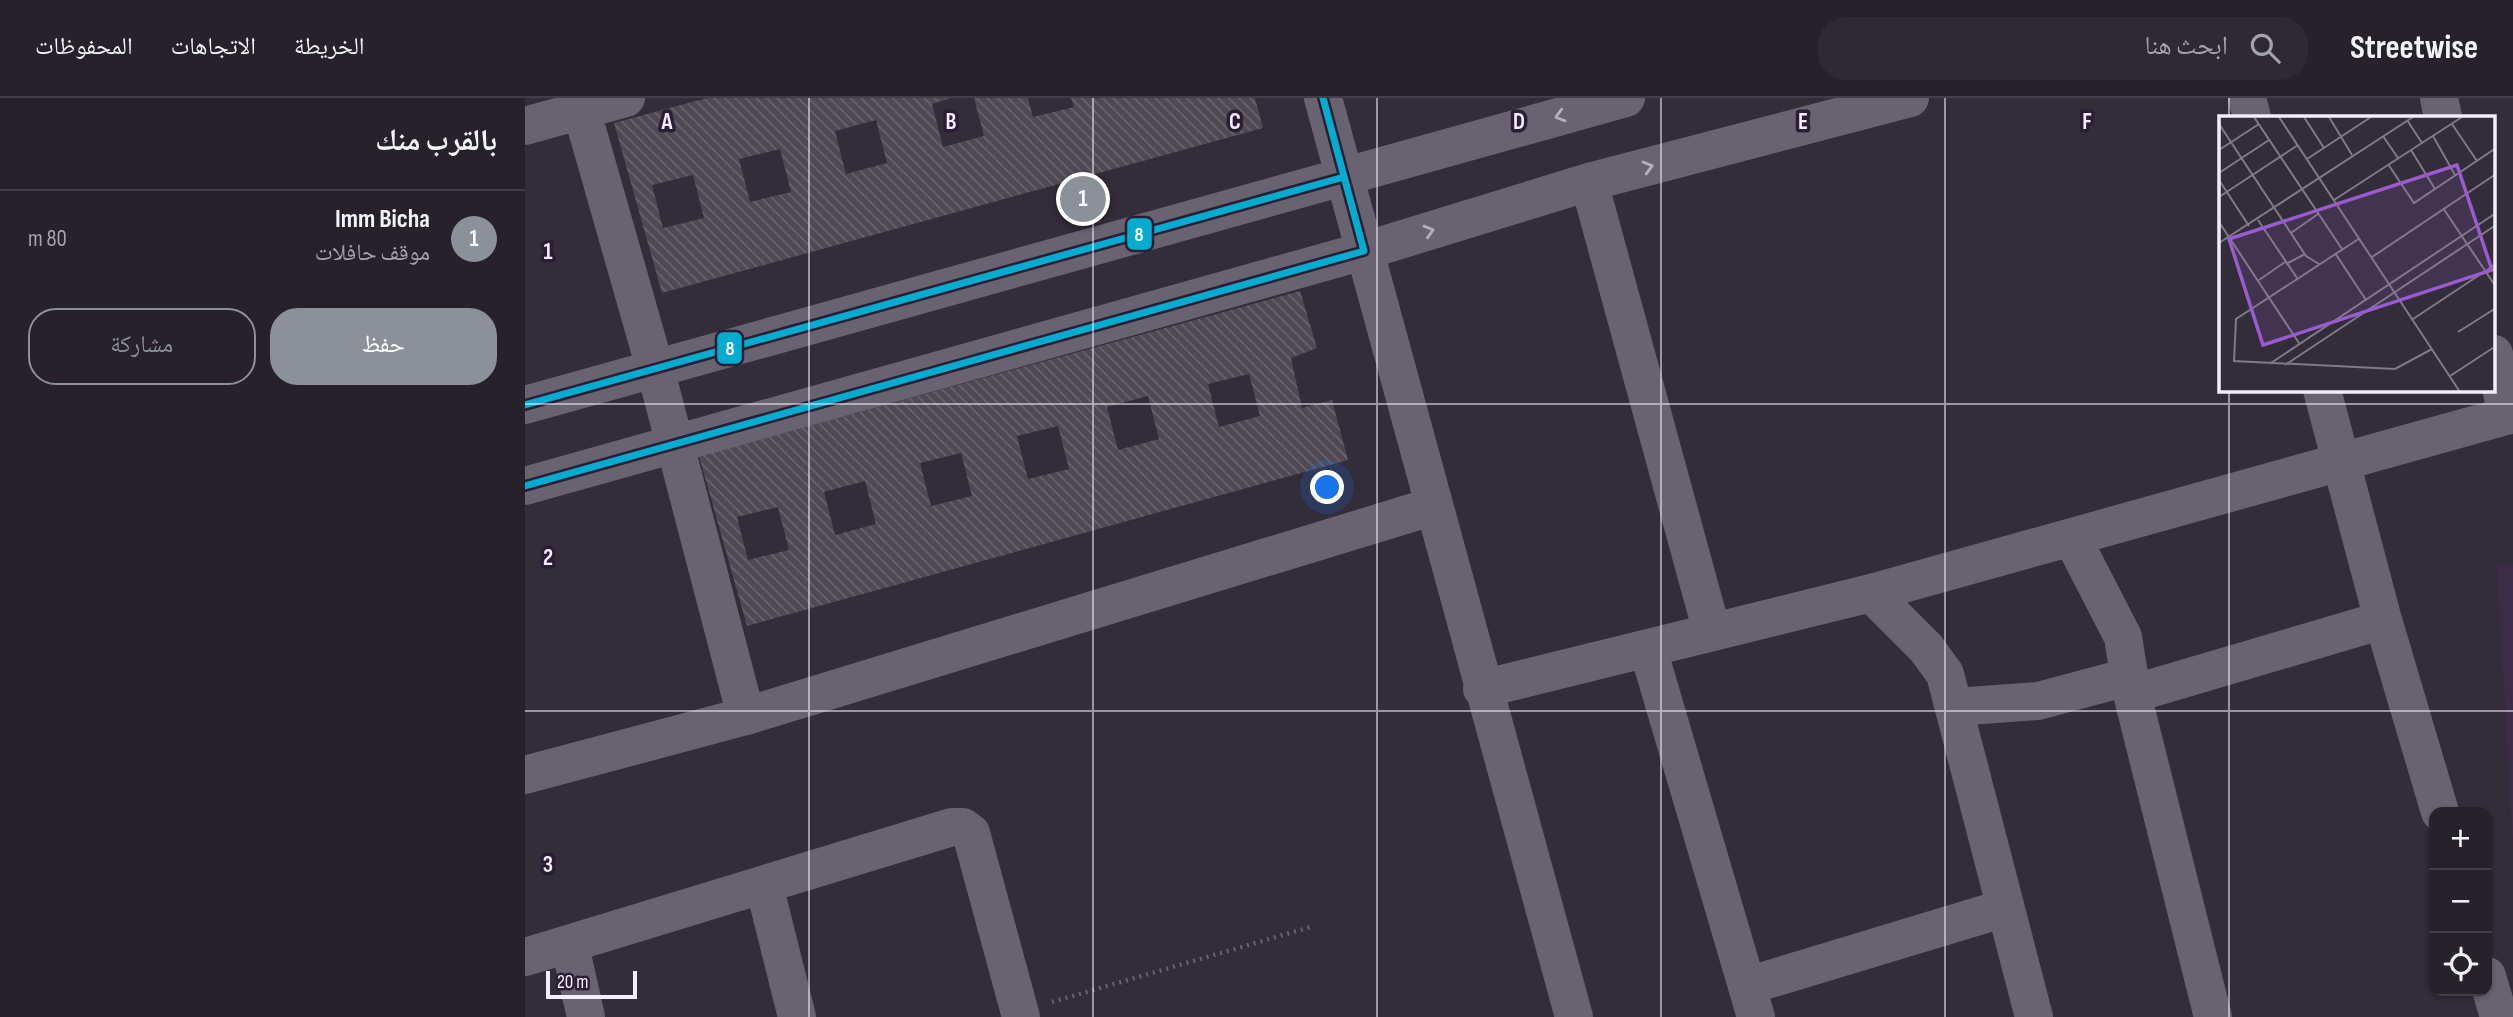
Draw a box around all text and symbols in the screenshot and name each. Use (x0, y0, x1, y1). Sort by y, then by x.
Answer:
search box (1818, 17, 2308, 80)
text: Streetwise (2350, 28, 2478, 68)
icon: search (2246, 29, 2284, 67)
text: ابحث هنا (2144, 31, 2228, 62)
text: المحفوظات (35, 32, 133, 61)
text: الاتجاهات (171, 32, 256, 61)
text: الخريطة (294, 32, 365, 61)
text: A (661, 108, 674, 136)
text: B (946, 108, 957, 136)
text: C (1229, 108, 1241, 136)
text: D (1513, 108, 1525, 136)
one-way arrow (1554, 108, 1566, 123)
text: E (1798, 108, 1808, 136)
text: F (2082, 108, 2092, 136)
inset map (2219, 116, 2495, 392)
text: بالقرب منك (375, 123, 497, 159)
one-way arrow (1641, 161, 1653, 175)
pin: 1 (1060, 173, 1106, 225)
text: Imm Bicha (335, 204, 430, 235)
line badge: 8 (1126, 217, 1153, 251)
text: 8 (1135, 224, 1144, 247)
one-way arrow (1423, 224, 1435, 239)
text: 80 m (28, 225, 67, 253)
text: 1 (469, 225, 479, 253)
text: 1 (543, 238, 553, 266)
text: موقف حافلات (315, 239, 430, 267)
button: مشاركة (28, 308, 256, 385)
button: حفظ (270, 308, 497, 385)
line badge: 8 (716, 331, 743, 365)
text: 8 (726, 338, 735, 361)
your location (1310, 470, 1344, 504)
text: 2 (543, 544, 553, 572)
map controls (2429, 807, 2492, 996)
button: + (2429, 807, 2492, 870)
text: 3 (543, 851, 553, 879)
button: − (2429, 870, 2492, 933)
button: locate (2429, 933, 2492, 996)
scale bar (546, 968, 637, 1000)
text: 20 m (557, 971, 589, 994)

